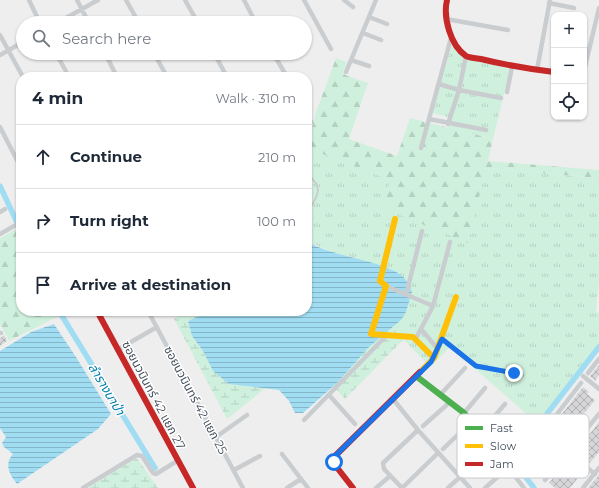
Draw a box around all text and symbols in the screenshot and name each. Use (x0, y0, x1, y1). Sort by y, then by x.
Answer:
map controls (551, 12, 587, 120)
button: + (551, 12, 587, 48)
search box (16, 16, 312, 60)
icon: search (30, 27, 52, 49)
text: Search here (62, 29, 151, 48)
button: − (551, 48, 587, 84)
button: locate (551, 84, 587, 120)
text: 4 min (32, 88, 83, 108)
text: Walk · 310 m (215, 90, 296, 106)
icon: ahead (32, 146, 54, 168)
text: Continue (70, 147, 142, 166)
text: 210 m (258, 149, 296, 165)
icon: right (32, 210, 54, 232)
text: Turn right (70, 211, 149, 230)
text: 100 m (257, 213, 296, 229)
icon: arrive (32, 274, 54, 296)
text: Arrive at destination (70, 275, 231, 294)
street label: ซอยนวมินทร์ 42 แยก 27 (119, 338, 189, 452)
street label: ซอยนวมินทร์ 42 แยก 25 (161, 343, 231, 457)
water label: ลำรางนาป่า (85, 360, 129, 418)
route end (505, 364, 523, 382)
legend (457, 414, 589, 478)
text: Fast (490, 421, 514, 435)
text: Slow (490, 439, 516, 453)
route start (325, 453, 343, 471)
text: Jam (489, 457, 514, 471)

